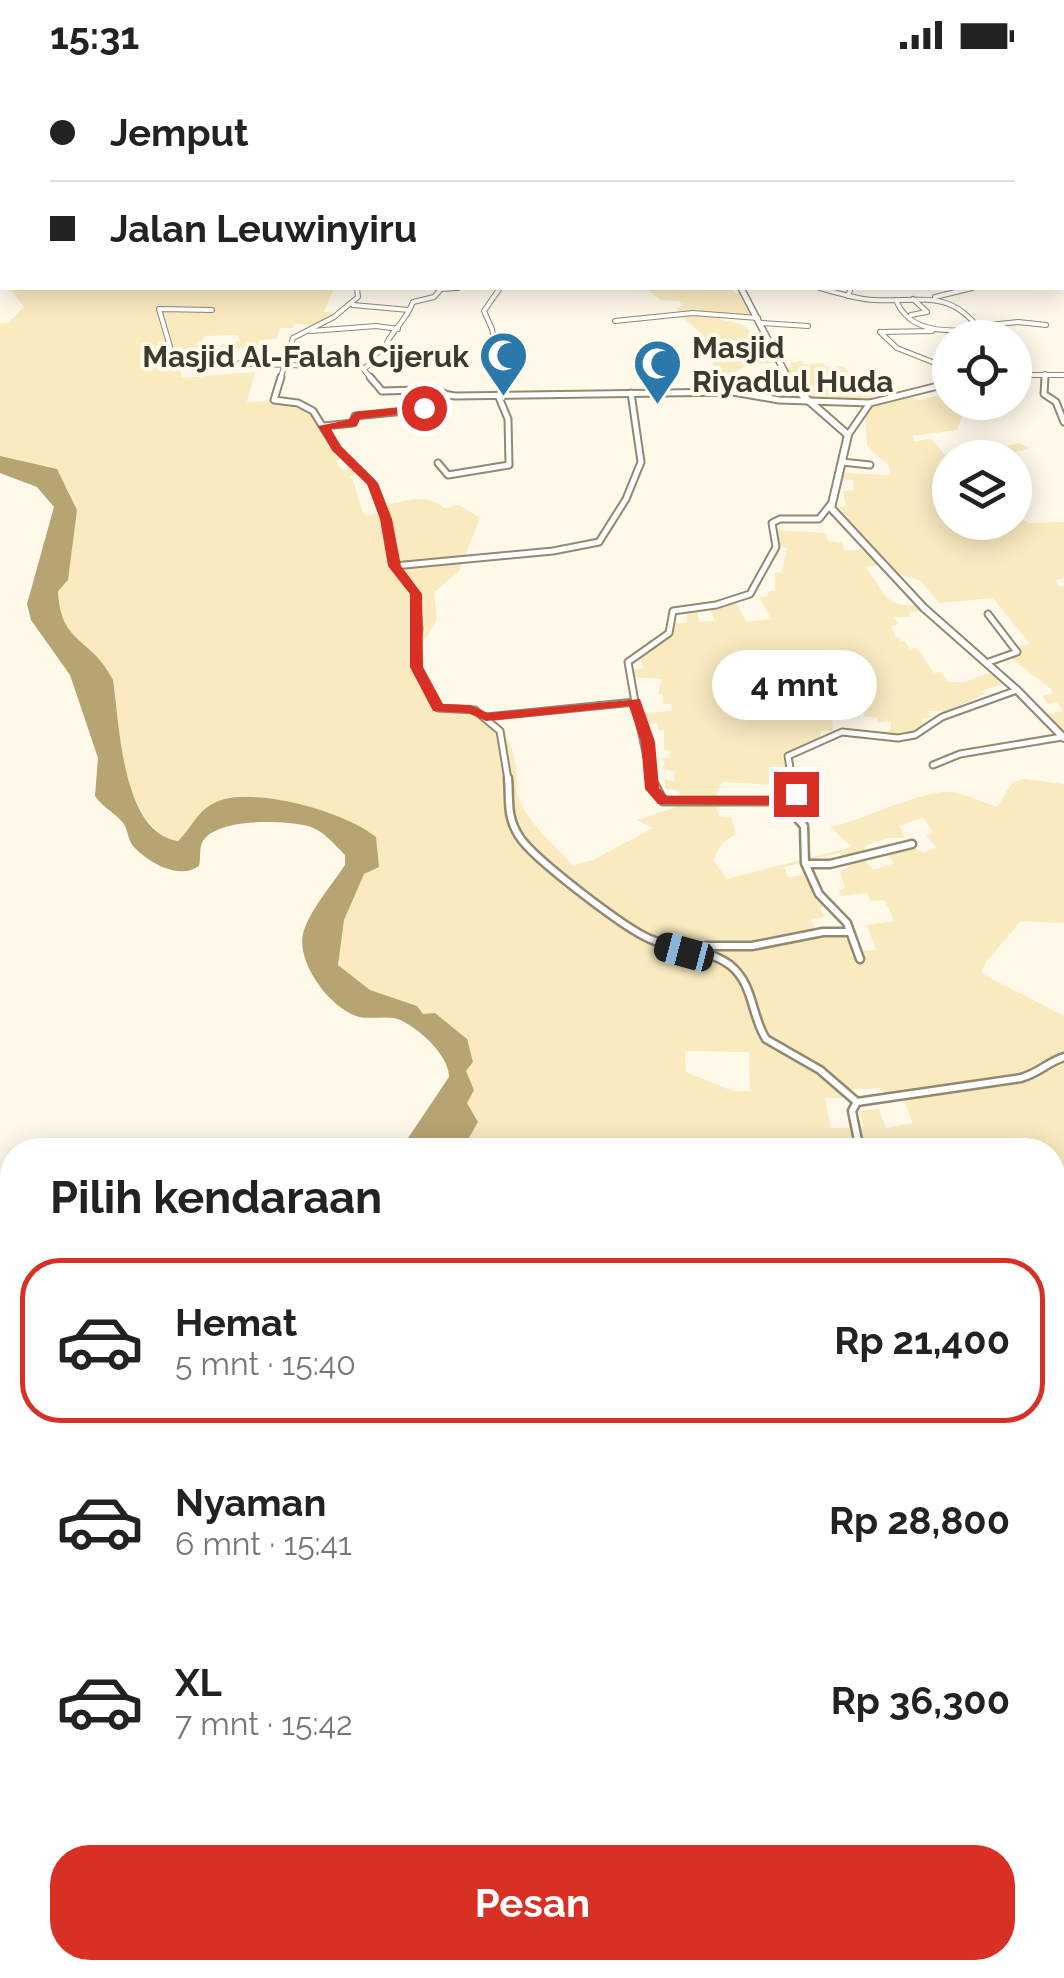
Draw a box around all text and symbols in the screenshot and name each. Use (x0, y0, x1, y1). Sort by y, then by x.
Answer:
text: 15:31 (50, 13, 139, 58)
text: Jemput (110, 110, 249, 155)
text: Jalan Leuwinyiru (110, 206, 417, 251)
map controls (932, 320, 1032, 540)
button: locate (932, 320, 1032, 420)
mosque icon: Masjid Al-Falah Cijeruk (478, 330, 530, 398)
place label: Masjid Riyadlul Huda (692, 330, 894, 399)
mosque icon: Masjid Riyadlul Huda (631, 338, 683, 406)
place label: Masjid Al-Falah Cijeruk (142, 339, 469, 374)
route start (402, 386, 447, 431)
button: layers (932, 440, 1032, 540)
callout: 4 mnt (714, 649, 878, 719)
text: 4 mnt (751, 666, 838, 703)
route end (774, 772, 819, 817)
car (651, 930, 717, 974)
text: Pilih kendaraan (50, 1171, 382, 1224)
icon: car (55, 1296, 145, 1386)
text: Hemat (175, 1300, 297, 1345)
text: Rp 21,400 (834, 1318, 1010, 1363)
text: 5 mnt · 15:40 (175, 1345, 356, 1382)
icon: car (55, 1476, 145, 1566)
text: Nyaman (175, 1480, 326, 1525)
text: Rp 28,800 (829, 1498, 1010, 1543)
text: 6 mnt · 15:41 (175, 1525, 352, 1562)
icon: car (55, 1656, 145, 1746)
text: XL (175, 1660, 222, 1705)
text: Rp 36,300 (831, 1678, 1010, 1723)
text: 7 mnt · 15:42 (175, 1705, 353, 1742)
button: Pesan (50, 1845, 1015, 1960)

